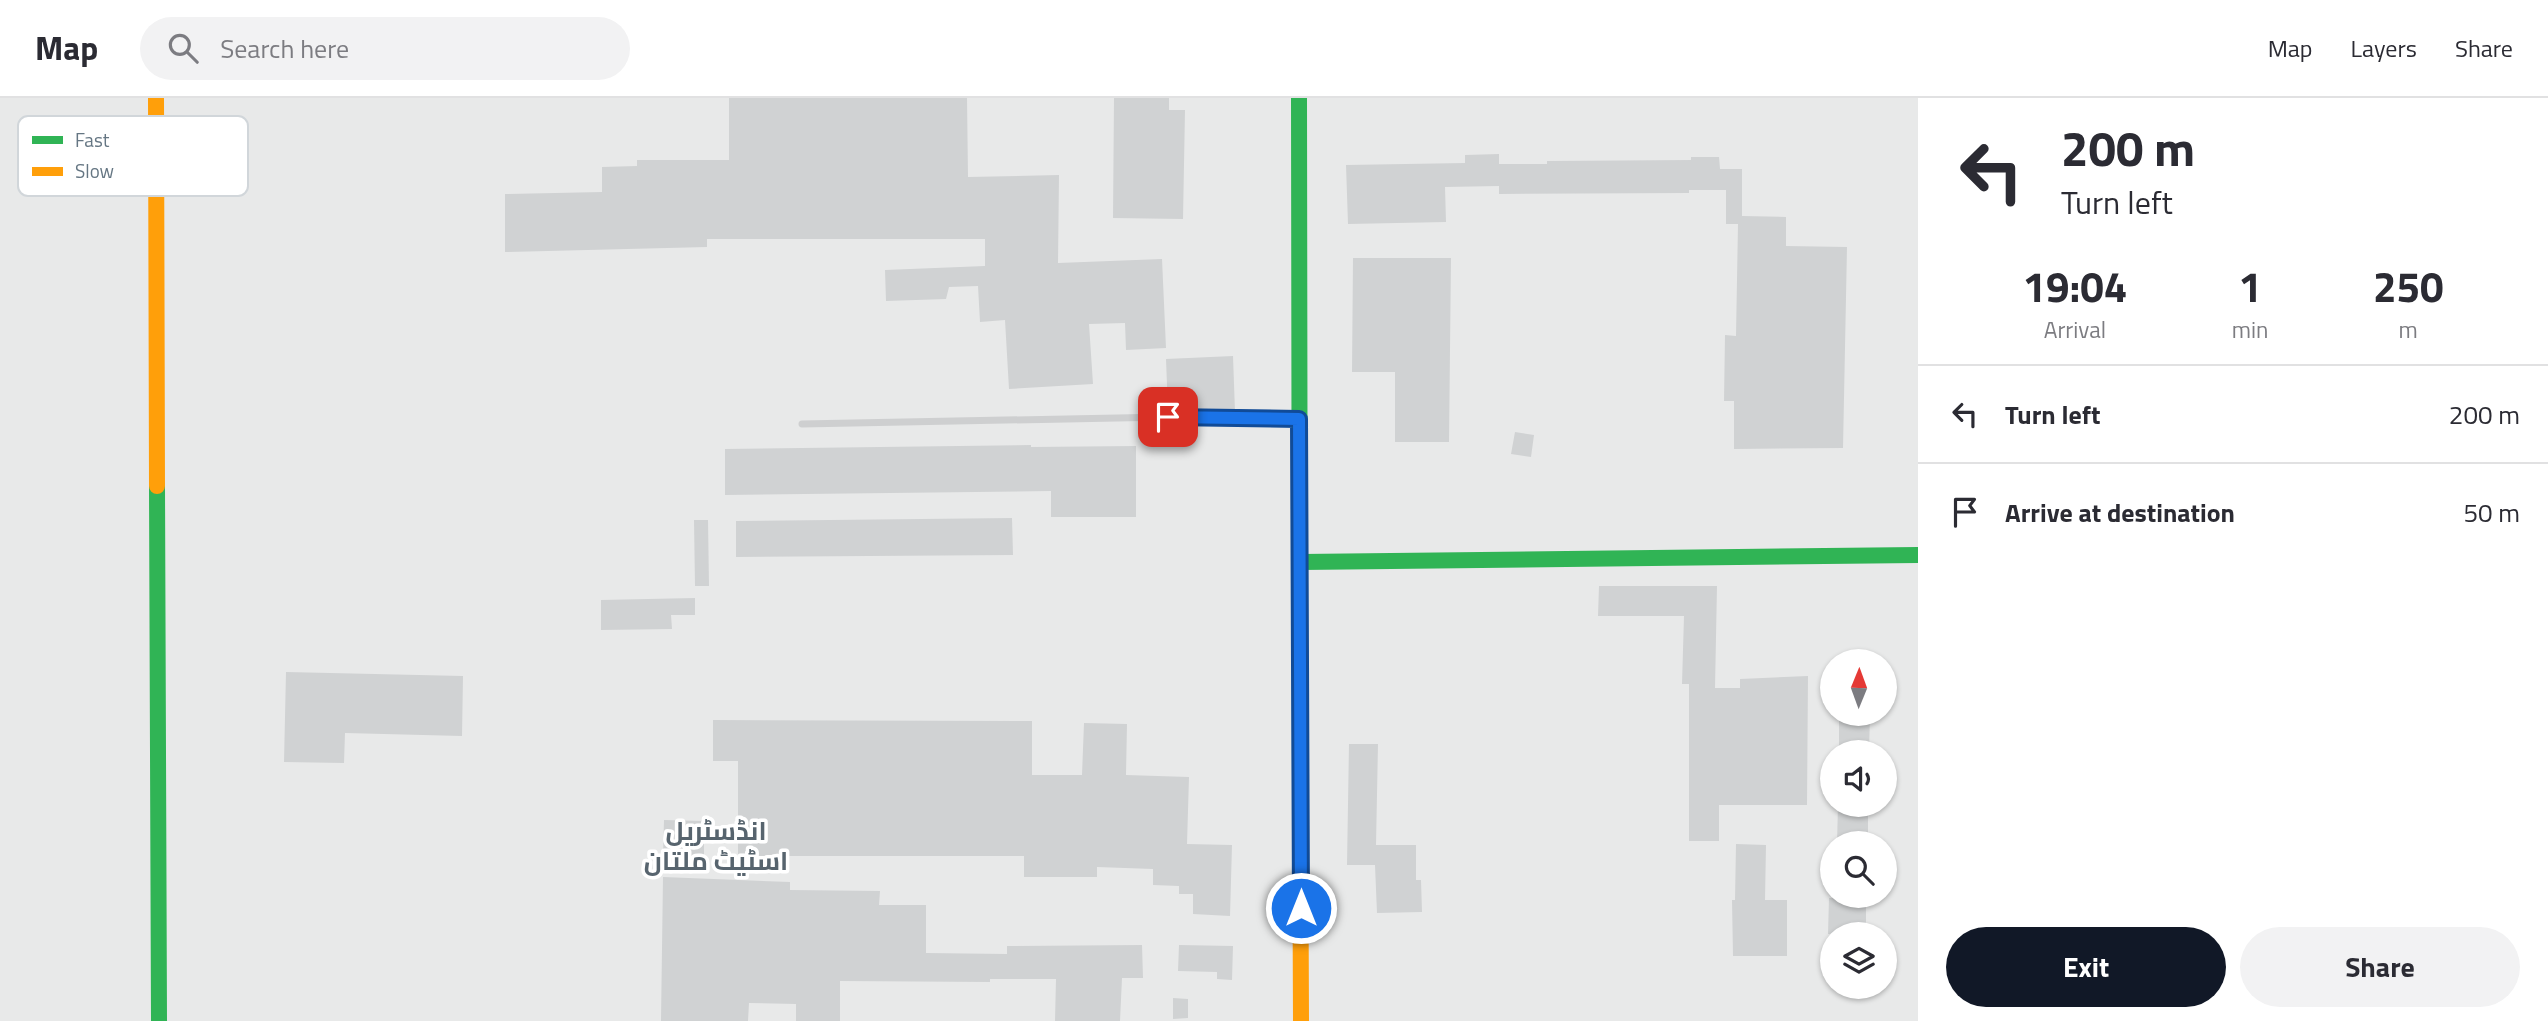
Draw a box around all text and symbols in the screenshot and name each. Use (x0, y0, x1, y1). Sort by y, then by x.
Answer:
search box (140, 17, 630, 80)
text: Map (35, 23, 98, 73)
icon: search (164, 29, 202, 67)
text: Search here (220, 29, 349, 68)
text: Map (2268, 30, 2313, 66)
text: Layers (2351, 30, 2417, 66)
text: Share (2455, 30, 2513, 66)
text: 200 m (2061, 110, 2195, 185)
legend (18, 116, 248, 196)
text: Fast (75, 125, 110, 154)
icon: left (1946, 126, 2037, 217)
text: Slow (75, 156, 114, 185)
text: Turn left (2061, 178, 2173, 226)
text: 19:04 (2022, 254, 2127, 318)
text: 1 (2238, 254, 2262, 318)
text: 250 (2373, 254, 2443, 318)
text: Arrival (2044, 312, 2106, 347)
text: min (2232, 312, 2268, 347)
text: m (2399, 312, 2418, 347)
pin (1138, 387, 1198, 447)
icon: left (1946, 395, 1984, 433)
text: Turn left (2005, 395, 2100, 434)
text: 200 m (2449, 395, 2520, 434)
icon: arrive (1149, 398, 1187, 436)
icon: arrive (1946, 493, 1984, 531)
text: Arrive at destination (2005, 493, 2235, 532)
text: 50 m (2463, 493, 2520, 532)
north arrow (1820, 649, 1897, 726)
map controls (1820, 649, 1897, 999)
button: sound (1820, 740, 1897, 817)
district label: انڈسٹریل اسٹیٹ ملتان (644, 811, 788, 880)
button: search (1820, 831, 1897, 908)
position arrow (1264, 871, 1338, 945)
button: layers (1820, 922, 1897, 999)
button: Exit (1946, 927, 2226, 1007)
button: Share (2240, 927, 2520, 1007)

